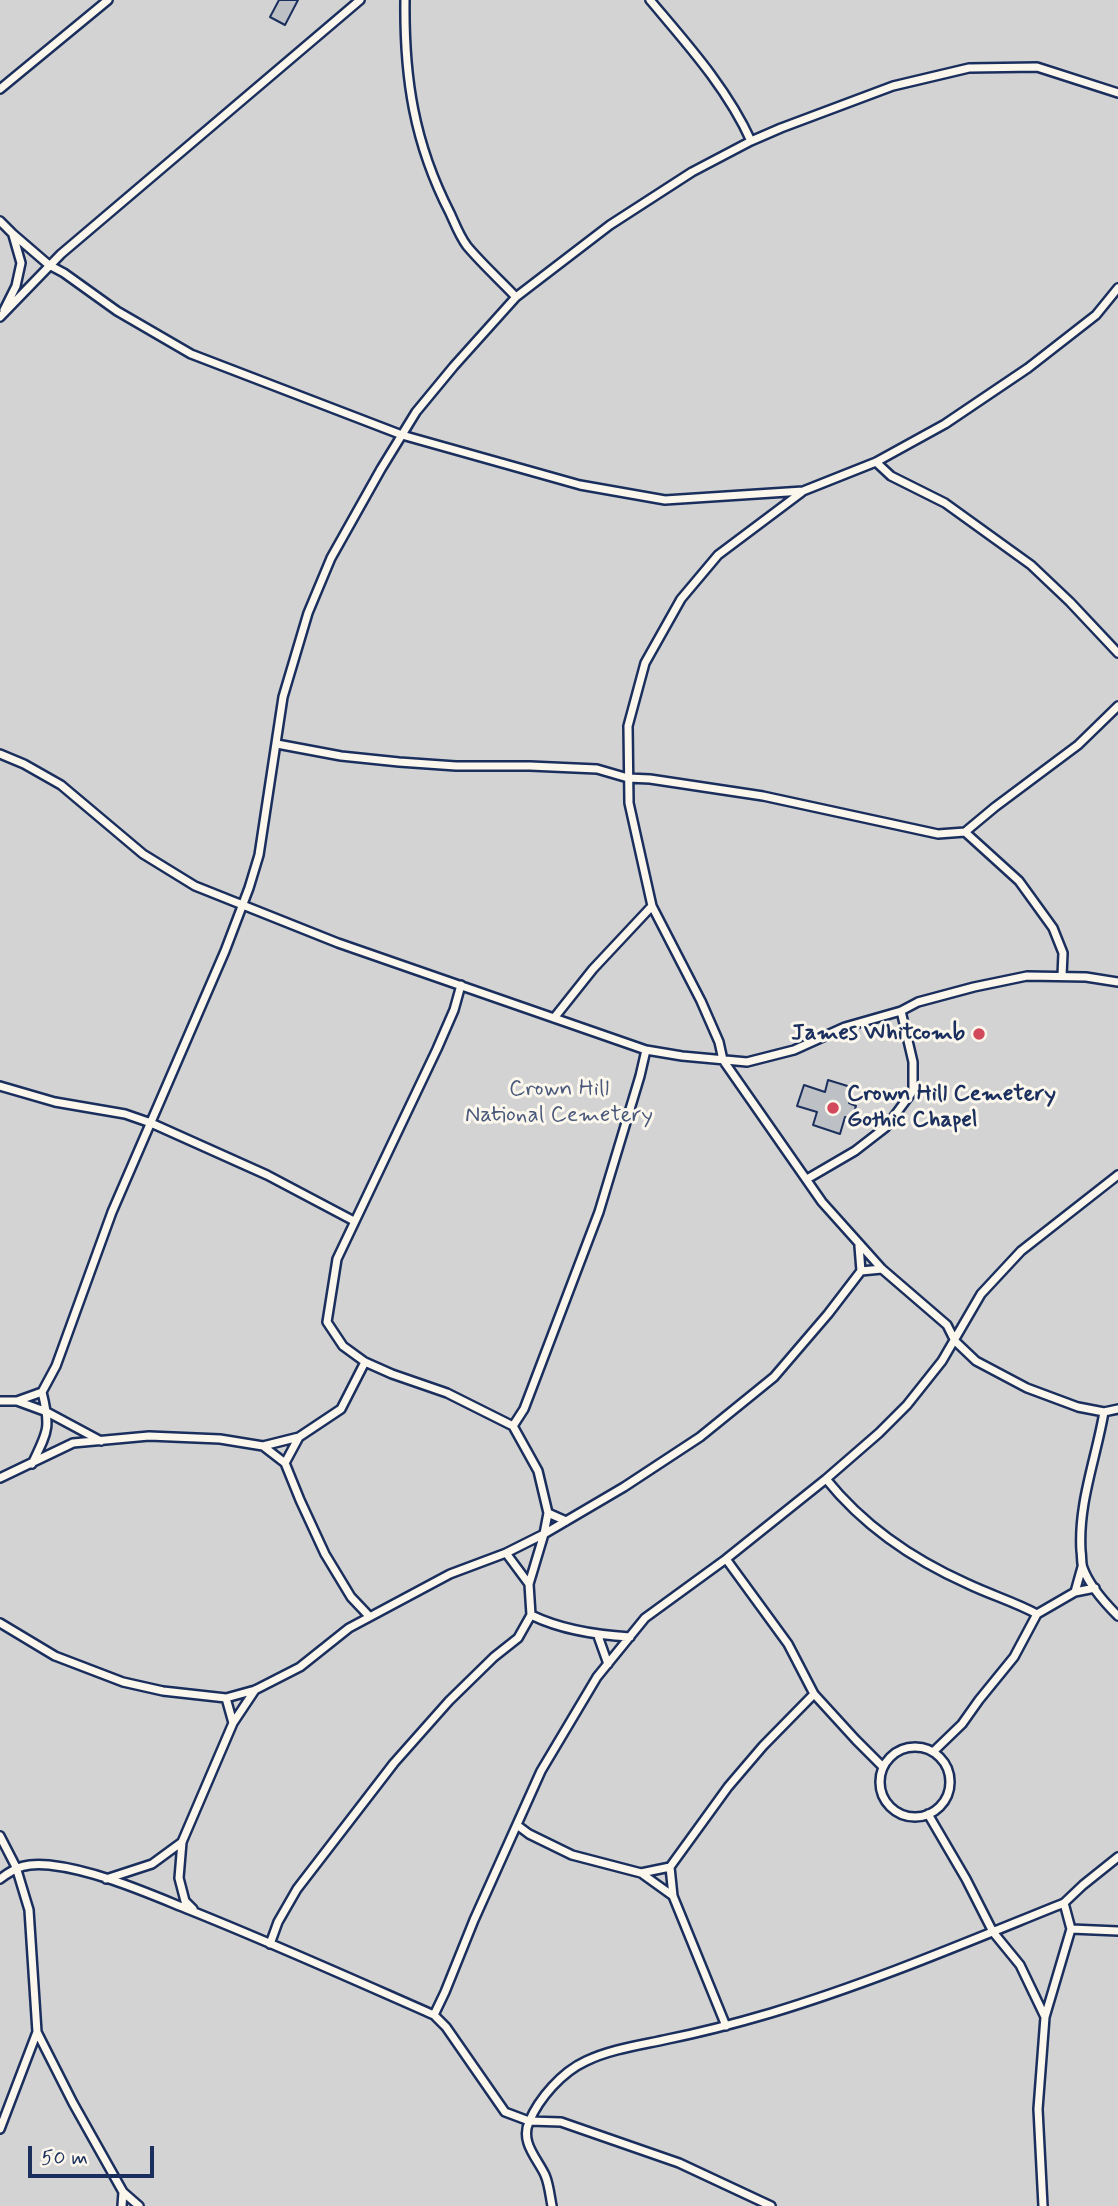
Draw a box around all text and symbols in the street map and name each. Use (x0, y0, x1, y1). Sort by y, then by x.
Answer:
place label: James Whitcomb (791, 1020, 965, 1048)
marker: James Whitcomb (971, 1026, 987, 1042)
park label: Crown Hill National Cemetery (465, 1076, 653, 1130)
place label: Crown Hill Cemetery Gothic Chapel (847, 1081, 1056, 1135)
marker: Crown Hill Cemetery Gothic Chapel (825, 1100, 841, 1116)
scale bar (32, 2132, 158, 2176)
text: 50 m (41, 2144, 88, 2172)

